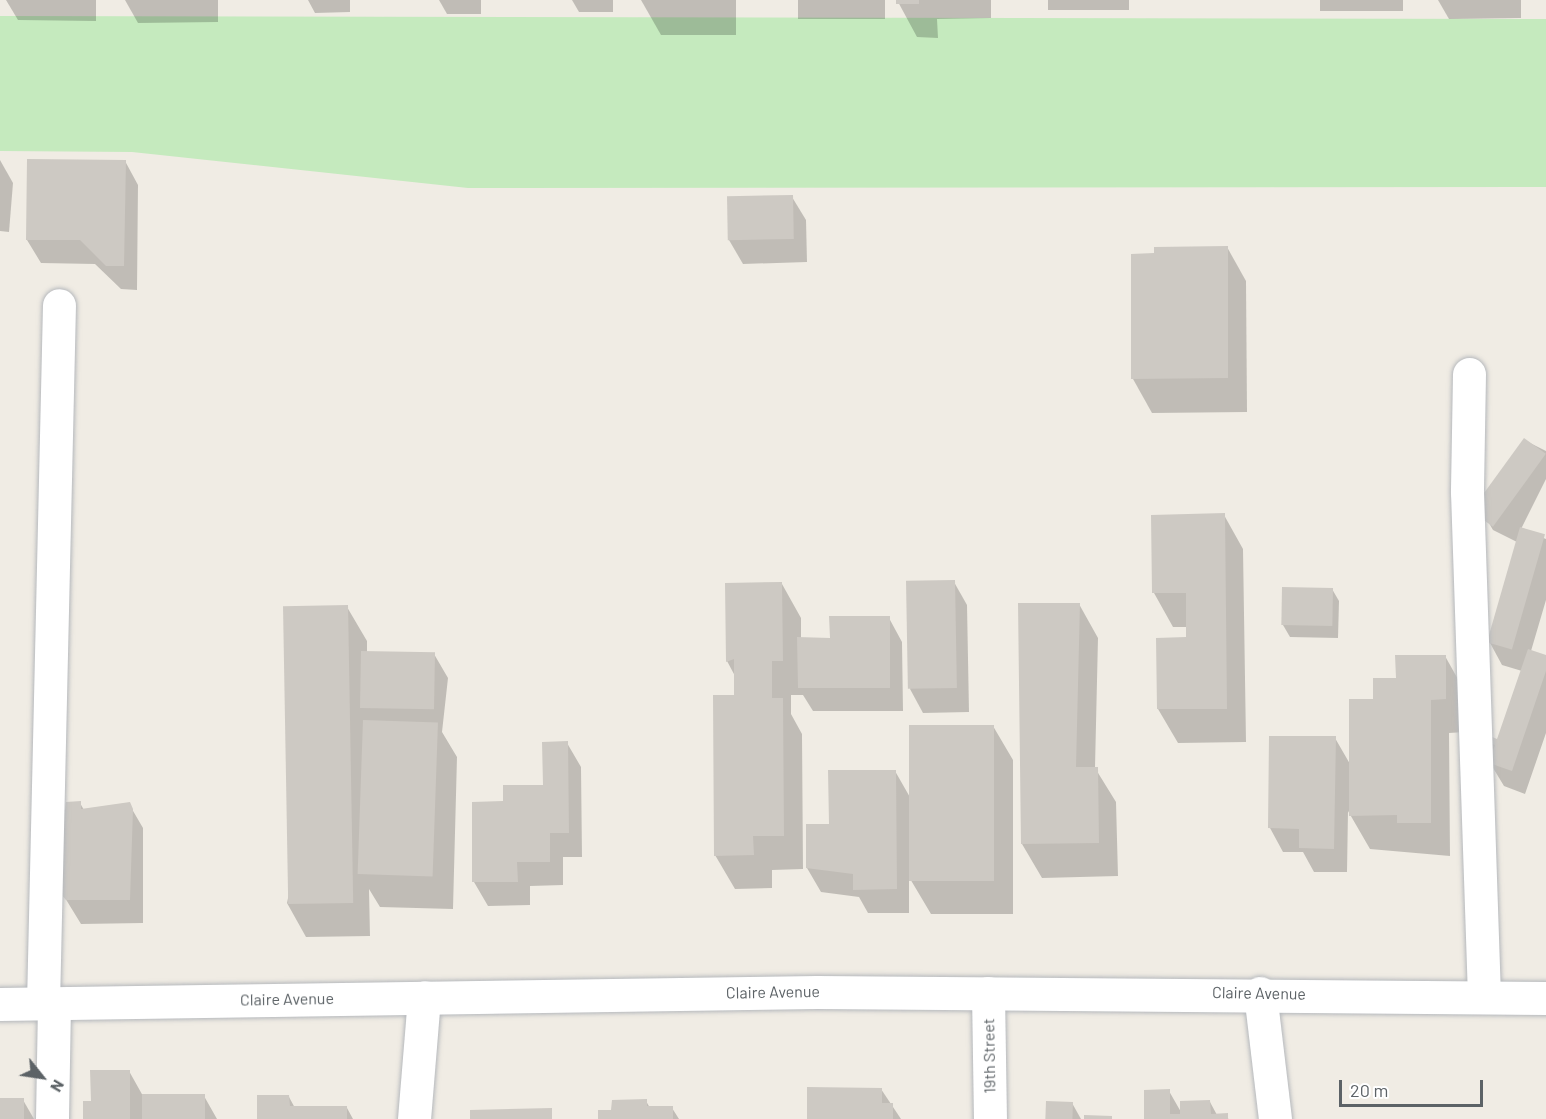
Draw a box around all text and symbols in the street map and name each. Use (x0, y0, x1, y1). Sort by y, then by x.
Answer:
street label: Claire Avenue (726, 982, 820, 1002)
street label: Claire Avenue (1212, 983, 1306, 1003)
street label: Claire Avenue (240, 989, 334, 1009)
street label: 19th Street (979, 1018, 999, 1094)
north arrow (12, 1047, 72, 1107)
scale bar (1342, 1068, 1486, 1106)
text: N (47, 1077, 69, 1096)
text: 20 m (1350, 1079, 1388, 1101)

